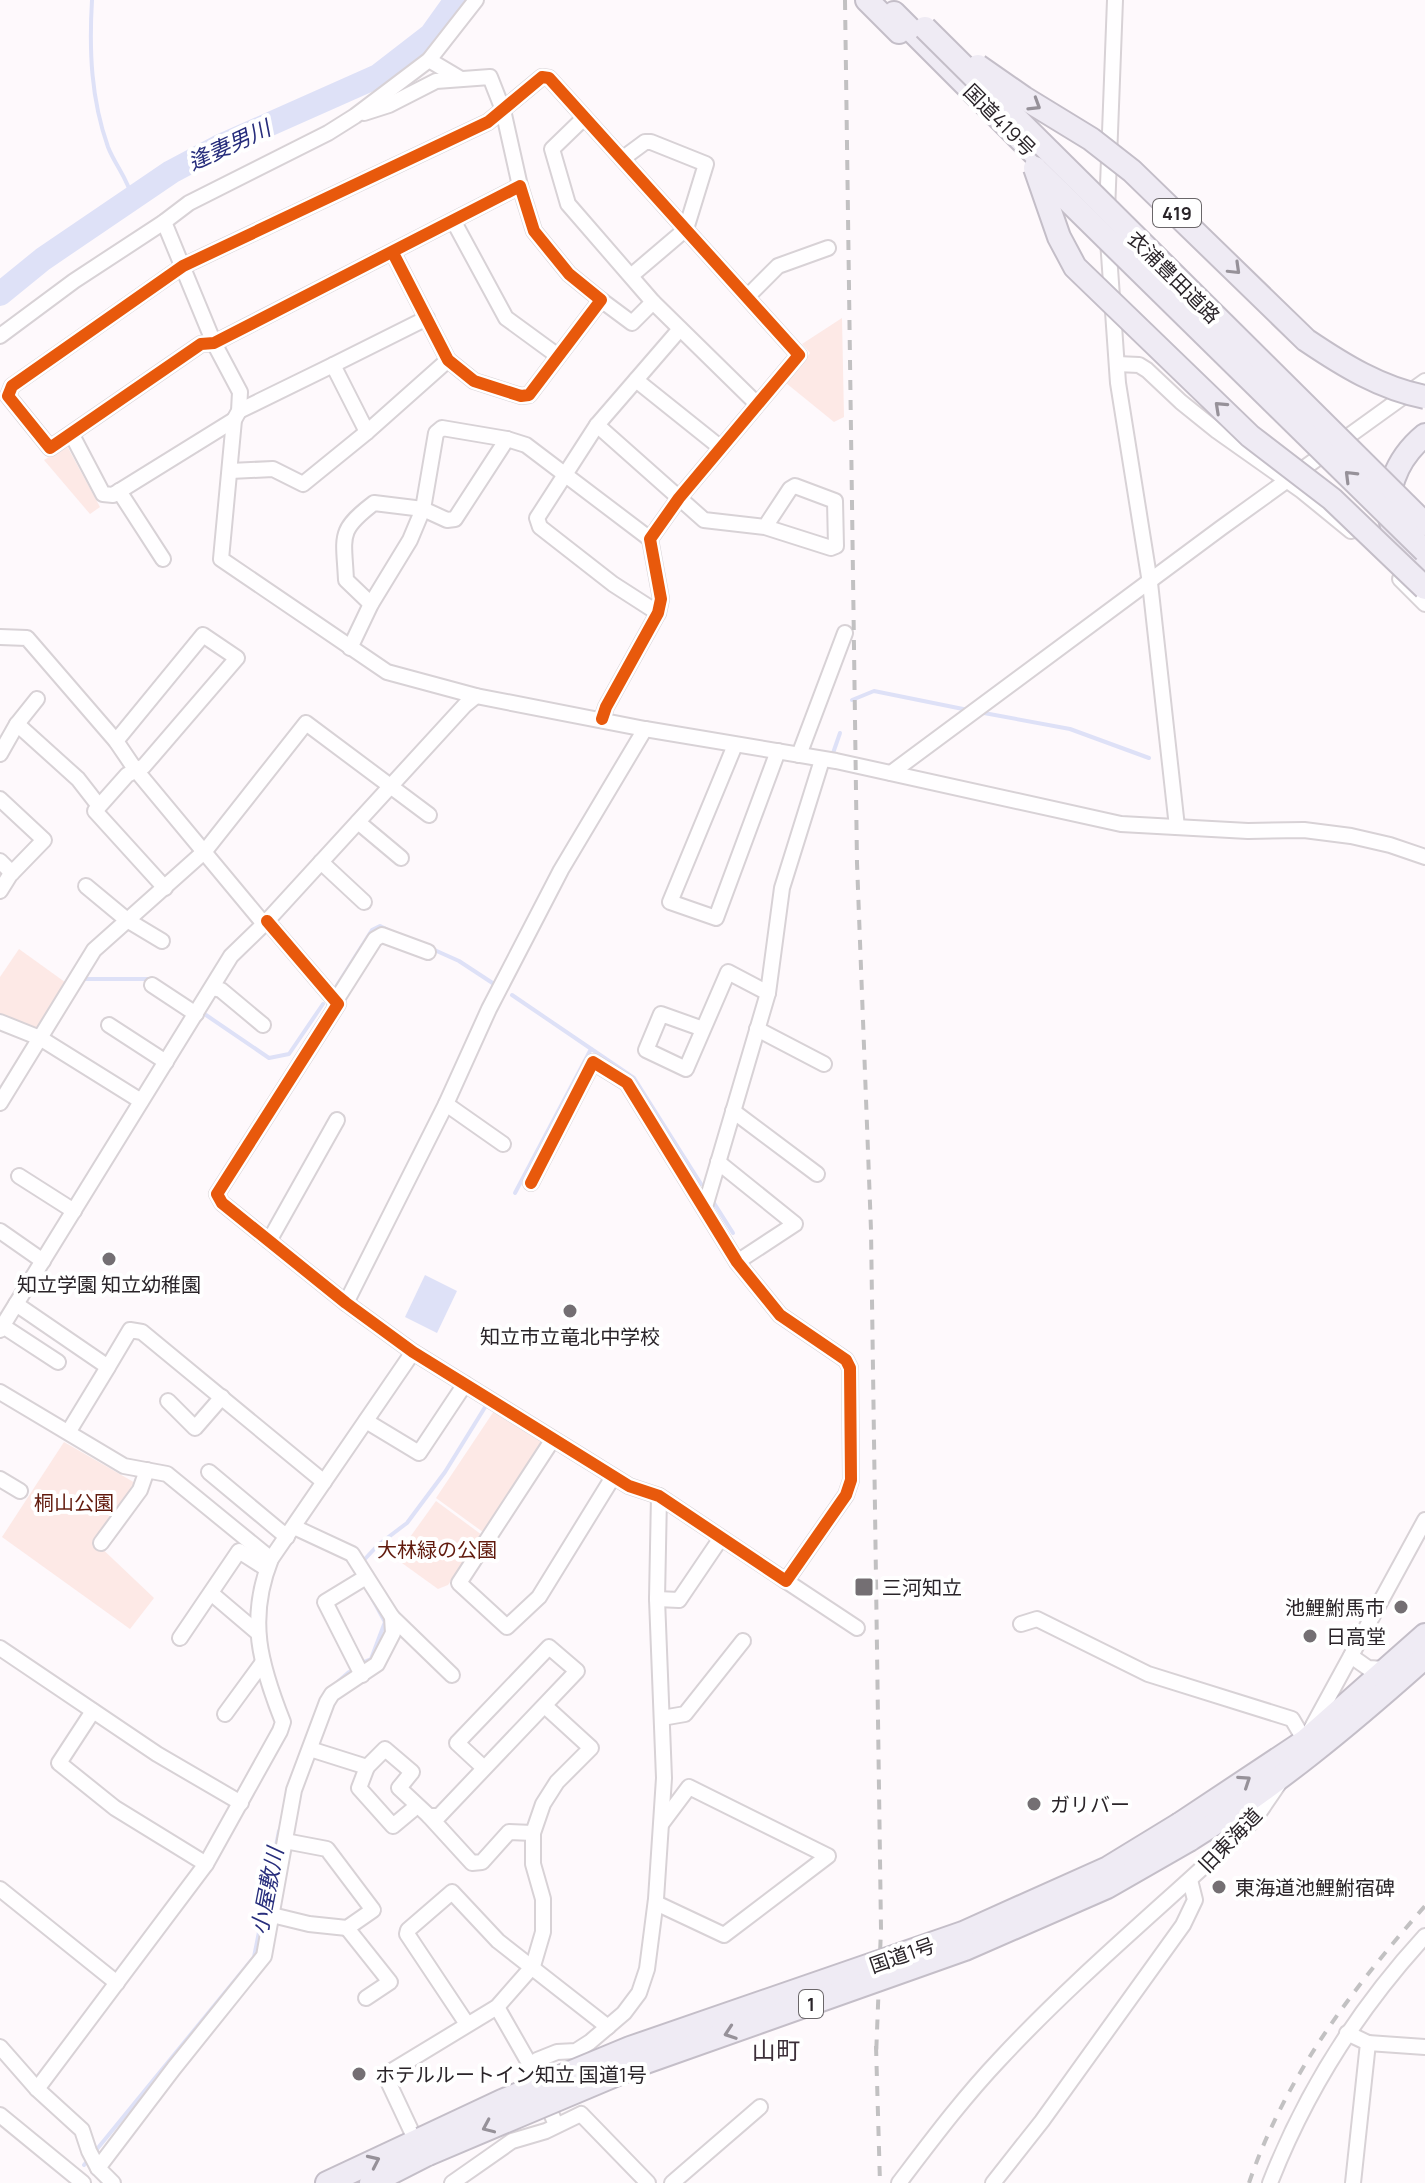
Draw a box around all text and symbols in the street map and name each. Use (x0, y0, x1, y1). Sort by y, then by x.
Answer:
street label: 国道419号 (958, 78, 1042, 162)
one-way arrow (1026, 95, 1041, 110)
water label: 逢妻男川 (183, 112, 277, 177)
road number: 419 (1153, 199, 1201, 227)
street label: 衣浦豊田道路 (1122, 225, 1226, 329)
one-way arrow (1226, 260, 1240, 274)
one-way arrow (1214, 403, 1229, 417)
one-way arrow (1345, 471, 1359, 485)
marker: 知立学園 知立幼稚園 (100, 1250, 118, 1268)
place label: 知立学園 知立幼稚園 (17, 1271, 201, 1298)
marker: 知立市立竜北中学校 (561, 1302, 579, 1320)
place label: 知立市立竜北中学校 (480, 1323, 660, 1350)
park label: 桐山公園 (34, 1489, 114, 1516)
park label: 大林緑の公園 (377, 1536, 497, 1563)
place label: 三河知立 (882, 1574, 962, 1601)
marker: 三河知立 (853, 1576, 875, 1598)
place label: 池鯉鮒馬市 (1285, 1594, 1385, 1621)
marker: 池鯉鮒馬市 (1392, 1598, 1410, 1616)
place label: 日高堂 (1326, 1623, 1386, 1650)
marker: 日高堂 (1301, 1627, 1319, 1645)
one-way arrow (1237, 1776, 1251, 1791)
place label: ガリバー (1050, 1791, 1130, 1818)
marker: ガリバー (1025, 1795, 1043, 1813)
street label: 旧東海道 (1193, 1802, 1267, 1878)
water label: 小屋敷川 (244, 1843, 291, 1937)
place label: 東海道池鯉鮒宿碑 (1235, 1874, 1395, 1901)
marker: 東海道池鯉鮒宿碑 (1210, 1878, 1228, 1896)
street label: 国道1号 (866, 1931, 938, 1979)
road number: 1 (799, 1990, 823, 2018)
one-way arrow (724, 2023, 738, 2039)
district label: 山町 (752, 2033, 800, 2066)
place label: ホテルルートイン知立 国道1号 (375, 2061, 647, 2088)
marker: ホテルルートイン知立 国道1号 (350, 2065, 368, 2083)
one-way arrow (482, 2117, 496, 2133)
one-way arrow (366, 2155, 380, 2171)

